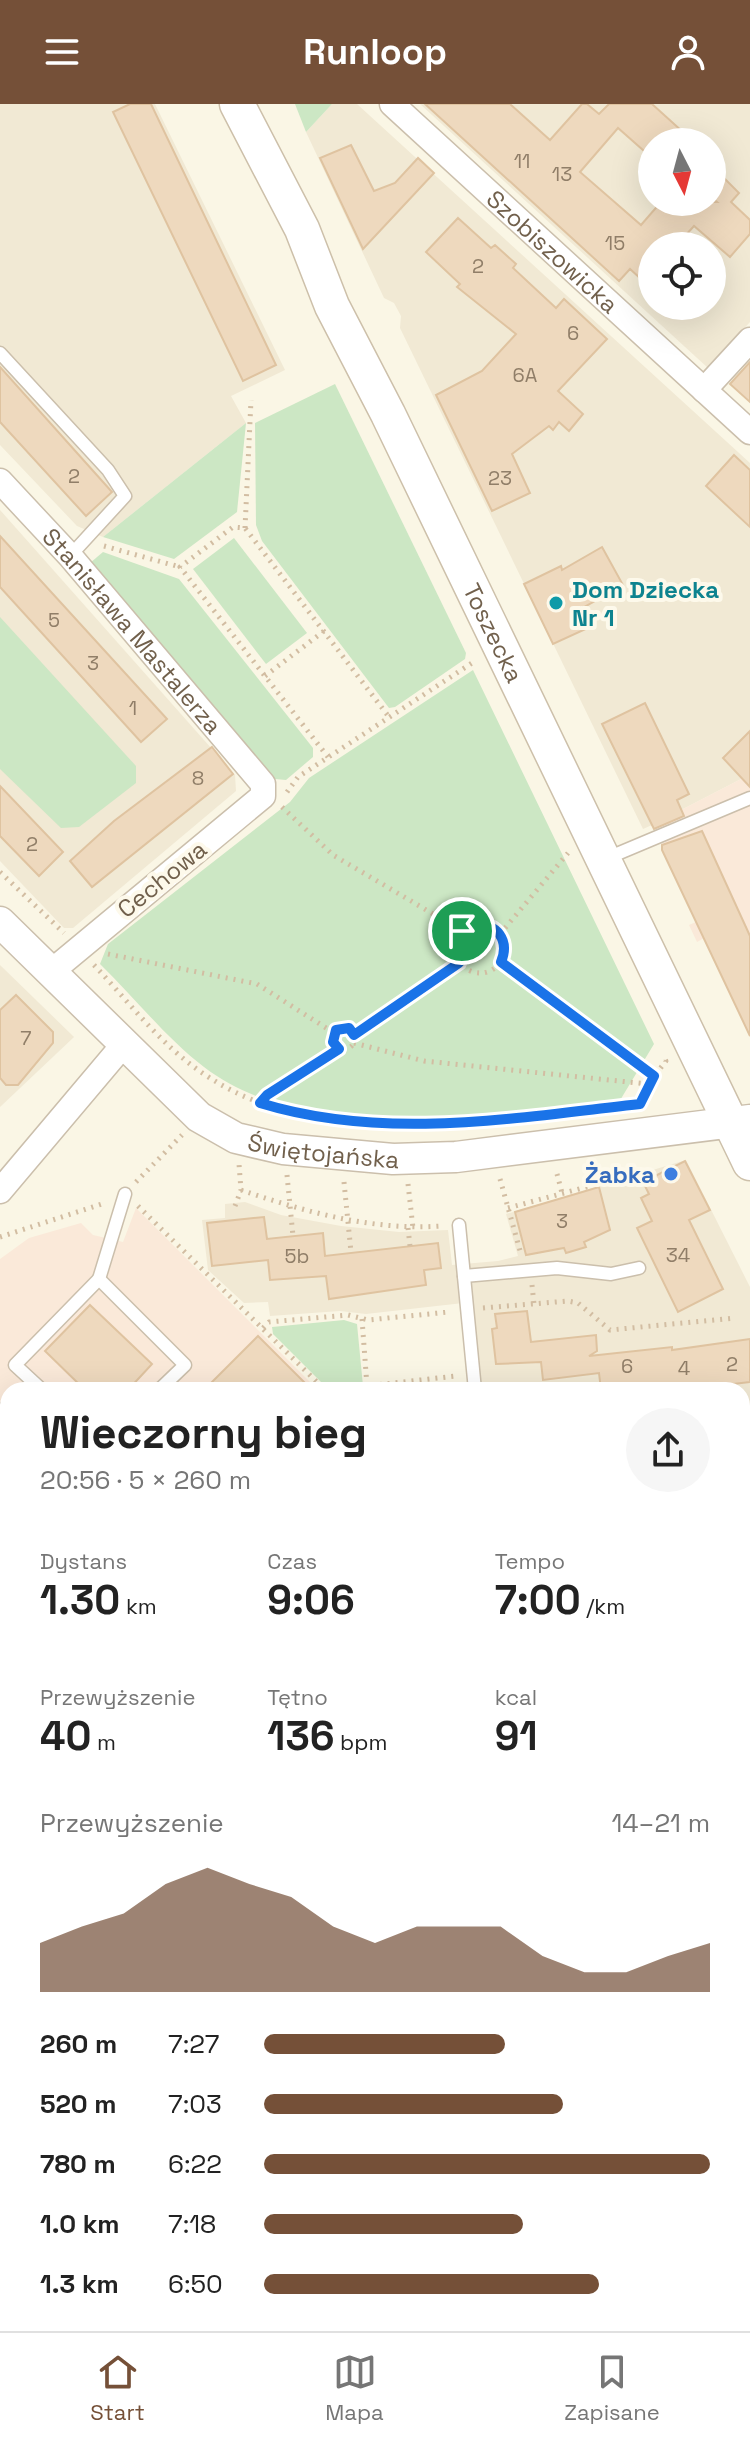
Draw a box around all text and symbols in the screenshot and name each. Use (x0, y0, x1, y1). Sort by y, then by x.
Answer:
text: Runloop (303, 29, 447, 75)
icon: menu (40, 30, 84, 74)
icon: person (666, 30, 710, 74)
north arrow (638, 128, 726, 216)
map controls (638, 128, 726, 320)
house number: 11 (514, 148, 530, 174)
house number: 13 (552, 161, 572, 187)
street label: Szobiszowicka (480, 183, 625, 320)
house number: 15 (605, 230, 625, 256)
button: locate (638, 232, 726, 320)
house number: 2 (472, 253, 484, 279)
house number: 6 (567, 320, 579, 346)
house number: 6A (513, 362, 538, 388)
house number: 2 (68, 463, 80, 489)
house number: 23 (488, 465, 512, 491)
street label: Stanisława Mastalerza (36, 521, 229, 740)
place label: Dom Dziecka Nr 1 (572, 574, 719, 633)
street label: Toszecka (457, 578, 531, 687)
marker: Dom Dziecka Nr 1 (547, 594, 565, 612)
house number: 5 (48, 607, 60, 633)
house number: 3 (87, 650, 99, 676)
house number: 1 (129, 695, 137, 721)
house number: 8 (192, 765, 204, 791)
house number: 2 (26, 831, 38, 857)
street label: Cechowa (111, 833, 213, 924)
pin (428, 897, 496, 965)
icon: arrive (440, 909, 484, 953)
house number: 7 (20, 1025, 32, 1051)
street label: Świętojańska (245, 1126, 401, 1175)
place label: Żabka (585, 1159, 655, 1190)
marker: Żabka (662, 1165, 680, 1183)
house number: 3 (556, 1208, 568, 1234)
house number: 34 (666, 1242, 690, 1268)
house number: 5b (285, 1243, 309, 1269)
house number: 2 (726, 1351, 738, 1377)
house number: 6 (621, 1353, 633, 1379)
house number: 4 (678, 1355, 690, 1381)
text: Wieczorny bieg (40, 1405, 367, 1461)
button: share (626, 1408, 710, 1492)
text: 20:56 · 5 × 260 m (40, 1463, 251, 1497)
text: Dystans (40, 1547, 127, 1575)
text: Czas (267, 1547, 317, 1575)
text: Tempo (495, 1547, 565, 1575)
text: 1.30 (40, 1575, 120, 1626)
text: 9:06 (267, 1575, 355, 1626)
text: 7:00 (495, 1575, 581, 1626)
text: km (120, 1592, 157, 1620)
text: /km (581, 1592, 625, 1620)
text: Przewyższenie (40, 1683, 195, 1711)
text: Tętno (267, 1683, 328, 1711)
text: kcal (495, 1683, 537, 1711)
text: 40 (40, 1711, 91, 1762)
text: 136 (267, 1711, 334, 1762)
text: 91 (495, 1711, 537, 1762)
text: m (91, 1728, 116, 1756)
text: bpm (334, 1728, 387, 1756)
text: Przewyższenie (40, 1806, 224, 1840)
text: 14–21 m (612, 1806, 710, 1840)
text: 260 m (40, 2027, 117, 2061)
text: 7:27 (168, 2027, 219, 2061)
text: 520 m (40, 2087, 117, 2121)
text: 7:03 (168, 2087, 222, 2121)
text: 780 m (40, 2147, 116, 2181)
text: 6:22 (168, 2147, 222, 2181)
text: 1.0 km (40, 2207, 120, 2241)
text: 7:18 (168, 2207, 216, 2241)
text: 1.3 km (40, 2267, 119, 2301)
text: 6:50 (168, 2267, 223, 2301)
tab: Start (90, 2350, 145, 2426)
tab: Mapa (325, 2350, 384, 2426)
tab: Zapisane (564, 2350, 660, 2426)

